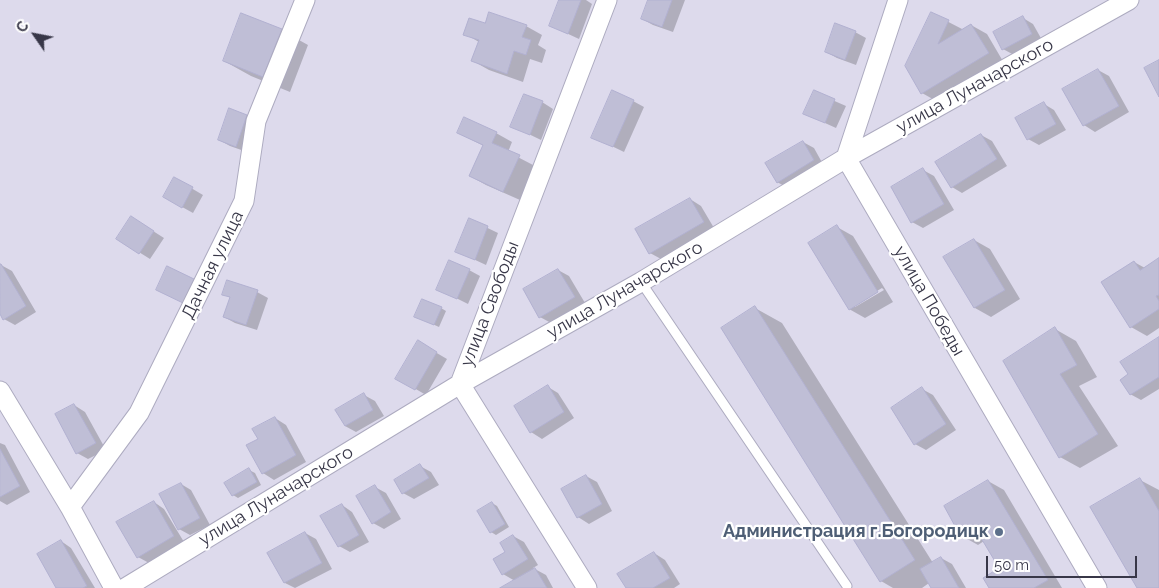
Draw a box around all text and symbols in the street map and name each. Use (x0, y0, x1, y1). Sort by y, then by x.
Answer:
north arrow (10, 10, 60, 60)
text: С (13, 18, 32, 35)
street label: улица Луначарского (893, 34, 1057, 138)
street label: Дачная улица (177, 207, 249, 323)
street label: улица Луначарского (543, 237, 707, 343)
street label: улица Свободы (456, 238, 524, 370)
street label: улица Победы (889, 242, 969, 360)
street label: улица Луначарского (195, 441, 357, 551)
place label: Администрация г.Богородицк (723, 521, 989, 543)
marker: Администрация г.Богородицк (993, 526, 1005, 538)
scale bar (989, 546, 1140, 578)
text: 50 m (994, 556, 1029, 574)

